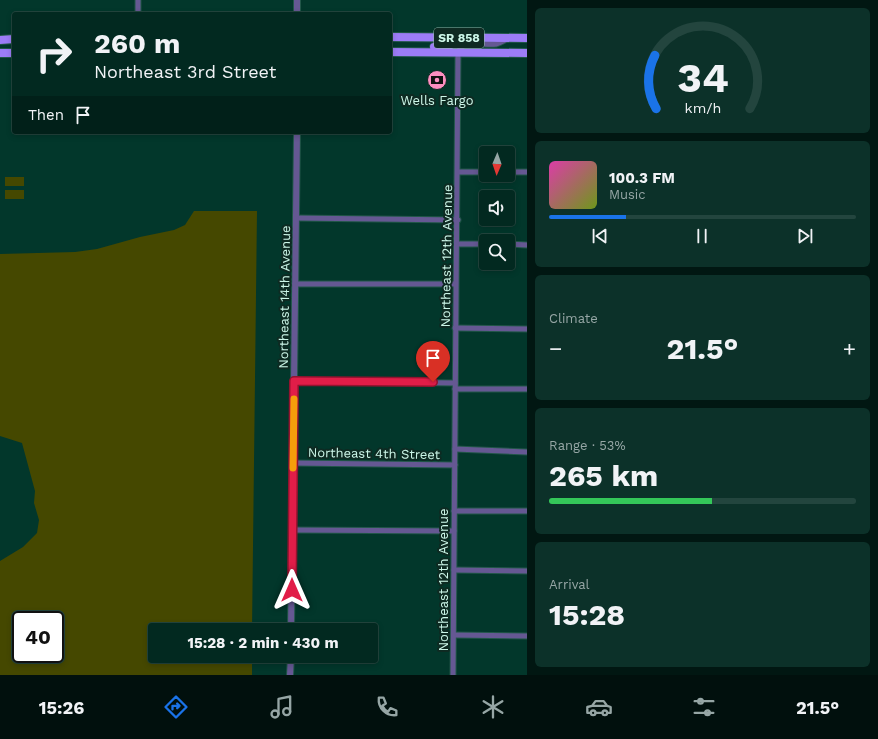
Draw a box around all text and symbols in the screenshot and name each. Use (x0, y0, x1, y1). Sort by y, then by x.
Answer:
text: 260 m (94, 27, 180, 60)
icon: right (28, 28, 80, 80)
road number: SR 858 (434, 28, 484, 48)
text: 34 (677, 53, 728, 102)
text: Northeast 3rd Street (94, 61, 276, 82)
bank icon: Wells Fargo (426, 69, 448, 91)
place label: Wells Fargo (400, 93, 474, 108)
text: km/h (684, 99, 721, 115)
icon: arrive (72, 104, 94, 126)
text: Then (28, 106, 64, 124)
north arrow (479, 146, 515, 182)
map controls (479, 146, 515, 270)
text: 100.3 FM (609, 169, 675, 187)
street label: Northeast 12th Avenue (438, 184, 455, 328)
text: Music (609, 187, 646, 202)
button: sound (479, 190, 515, 226)
street label: Northeast 14th Avenue (276, 225, 293, 369)
icon: previous (589, 225, 611, 247)
icon: pause (691, 225, 713, 247)
icon: next (794, 225, 816, 247)
button: search (479, 234, 515, 270)
text: Climate (549, 311, 598, 326)
text: 21.5° (667, 331, 738, 366)
text: − (549, 336, 562, 361)
text: + (843, 336, 856, 361)
pin (416, 341, 450, 382)
icon: arrive (422, 347, 444, 369)
text: Range · 53% (549, 438, 626, 453)
street label: Northeast 4th Street (308, 445, 441, 462)
text: 265 km (549, 458, 658, 493)
street label: Northeast 12th Avenue (436, 508, 451, 652)
position arrow (271, 569, 313, 611)
text: Arrival (549, 577, 590, 592)
text: 15:28 (549, 597, 625, 632)
speed limit sign: 40 (12, 611, 64, 663)
text: 15:28 · 2 min · 430 m (187, 634, 339, 652)
icon: directions (162, 693, 190, 721)
icon: music (268, 693, 296, 721)
icon: phone (373, 693, 401, 721)
icon: climate (479, 693, 507, 721)
icon: car (585, 693, 613, 721)
icon: filters (690, 693, 718, 721)
text: 15:26 (39, 697, 84, 718)
text: 21.5° (796, 697, 839, 718)

